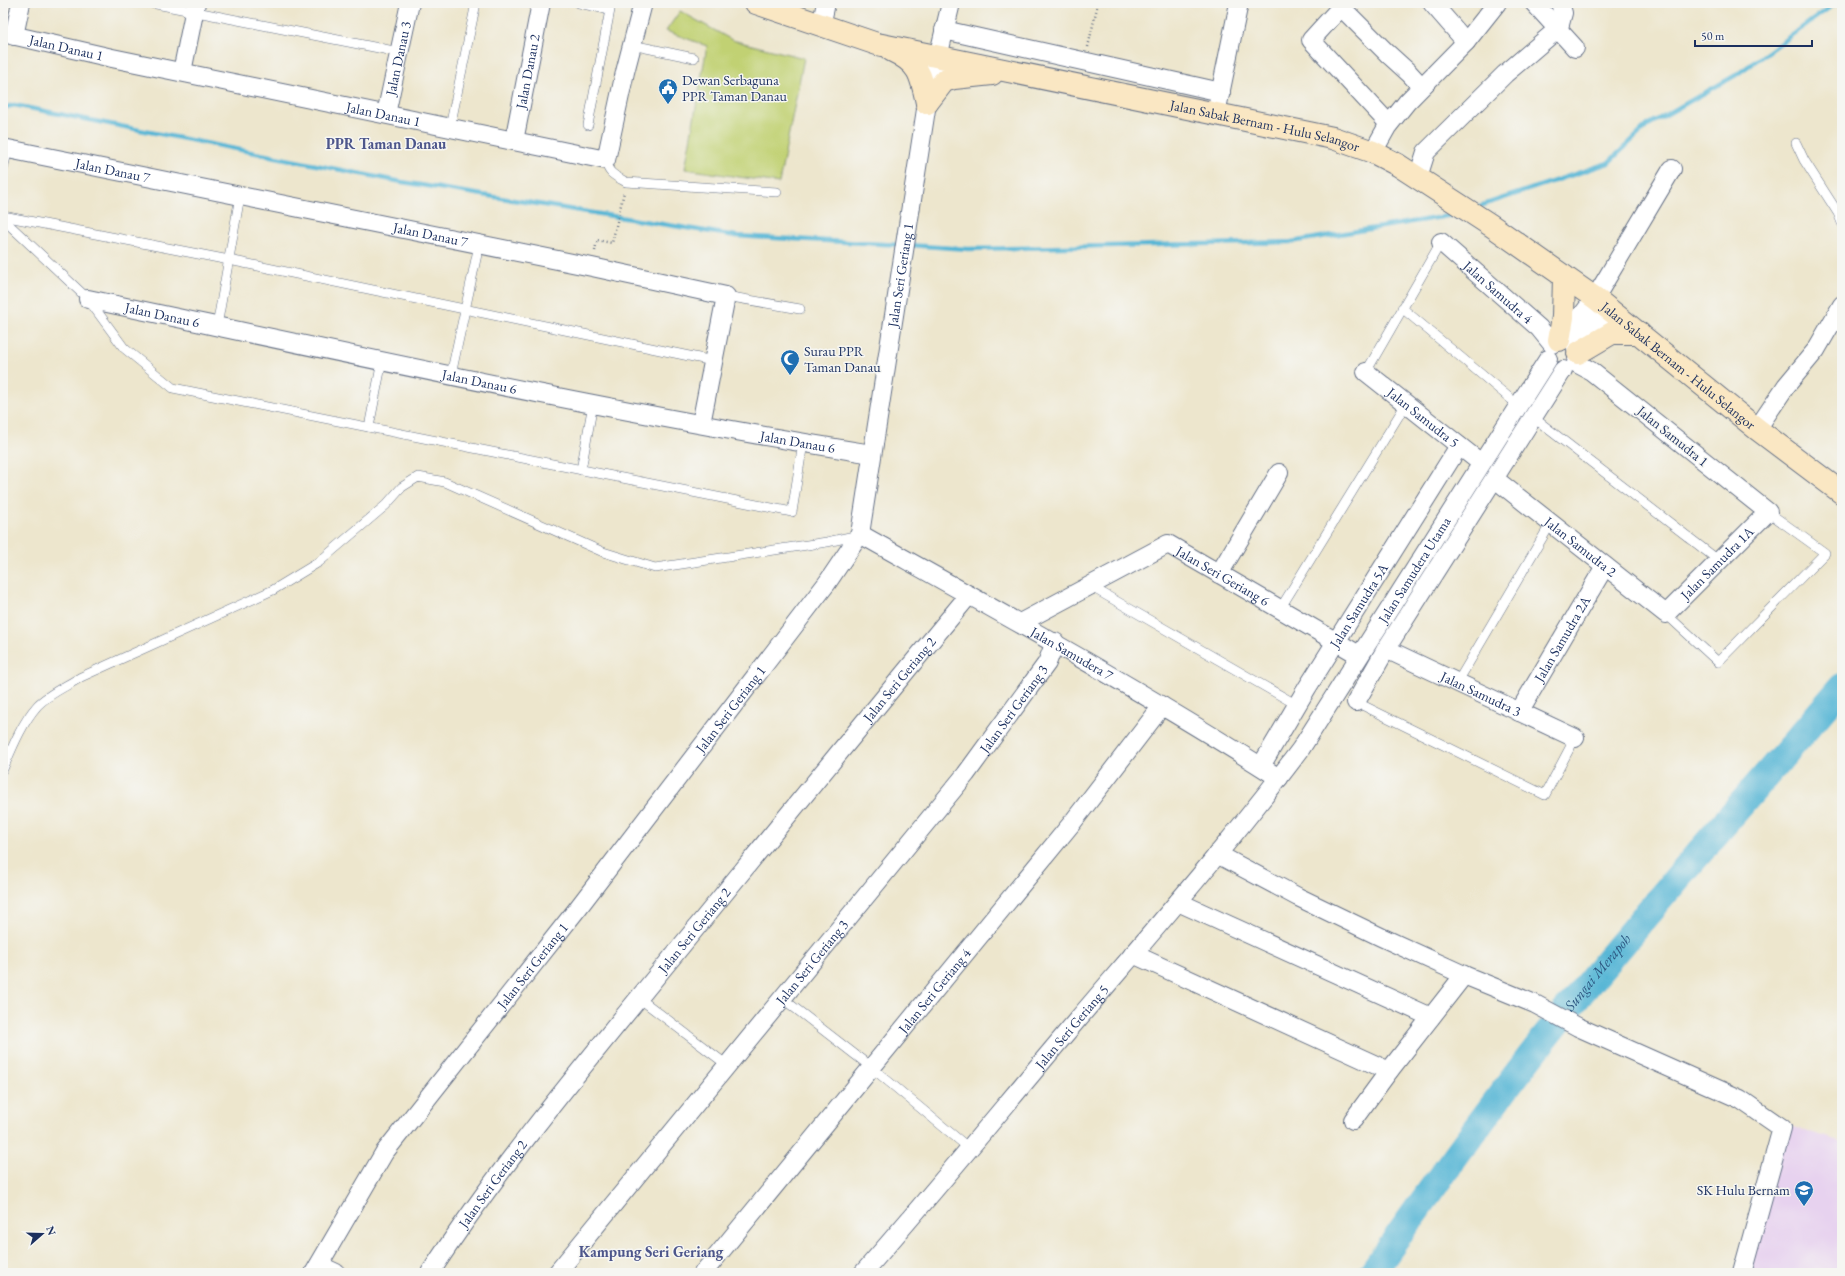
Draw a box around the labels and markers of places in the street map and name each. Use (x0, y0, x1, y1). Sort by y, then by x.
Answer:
place label: Dewan Serbaguna PPR Taman Danau (682, 71, 788, 105)
public building icon: Dewan Serbaguna PPR Taman Danau (657, 77, 679, 105)
place label: Surau PPR Taman Danau (804, 342, 881, 376)
mosque icon: Surau PPR Taman Danau (779, 348, 801, 376)
school or university icon: SK Hulu Bernam (1793, 1179, 1815, 1207)
place label: SK Hulu Bernam (1697, 1181, 1790, 1199)

